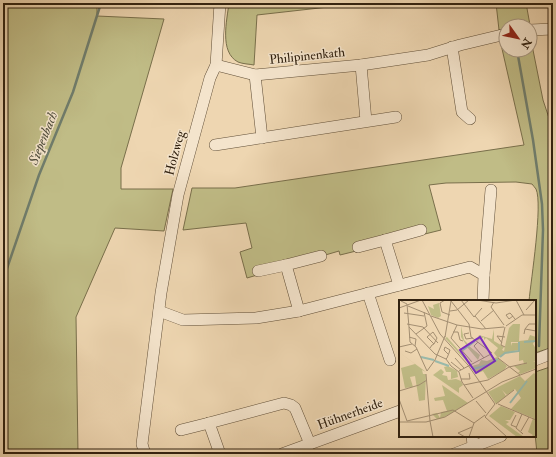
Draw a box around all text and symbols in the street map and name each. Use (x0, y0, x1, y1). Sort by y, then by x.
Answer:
north arrow (498, 18, 538, 58)
text: N (517, 35, 535, 52)
street label: Philipinenkath (268, 44, 346, 69)
water label: Siepenbach (24, 109, 61, 168)
street label: Holzweg (161, 128, 189, 177)
inset map (399, 300, 536, 437)
street label: Hühnerheide (315, 395, 385, 433)

